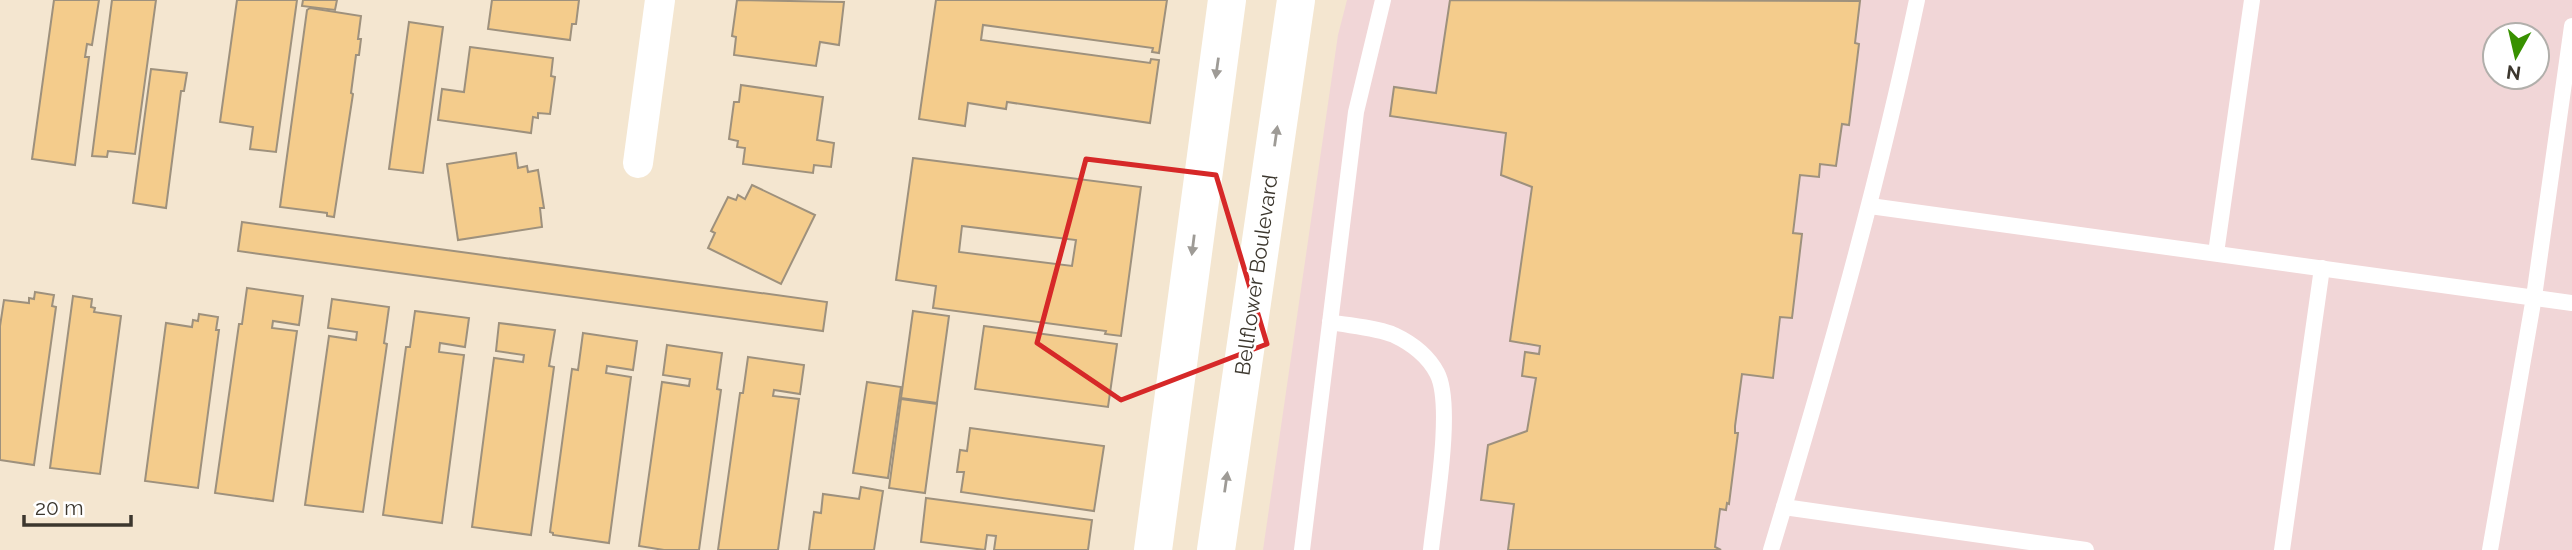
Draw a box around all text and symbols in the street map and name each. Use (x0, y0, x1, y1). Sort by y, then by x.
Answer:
north arrow (2481, 21, 2551, 91)
one-way arrow (1211, 57, 1222, 79)
text: N (2505, 61, 2522, 85)
one-way arrow (1271, 125, 1282, 147)
street label: Bellflower Boulevard (1230, 173, 1282, 377)
one-way arrow (1187, 234, 1198, 256)
one-way arrow (1221, 471, 1232, 493)
scale bar (24, 484, 131, 528)
text: 20 m (35, 495, 83, 520)

